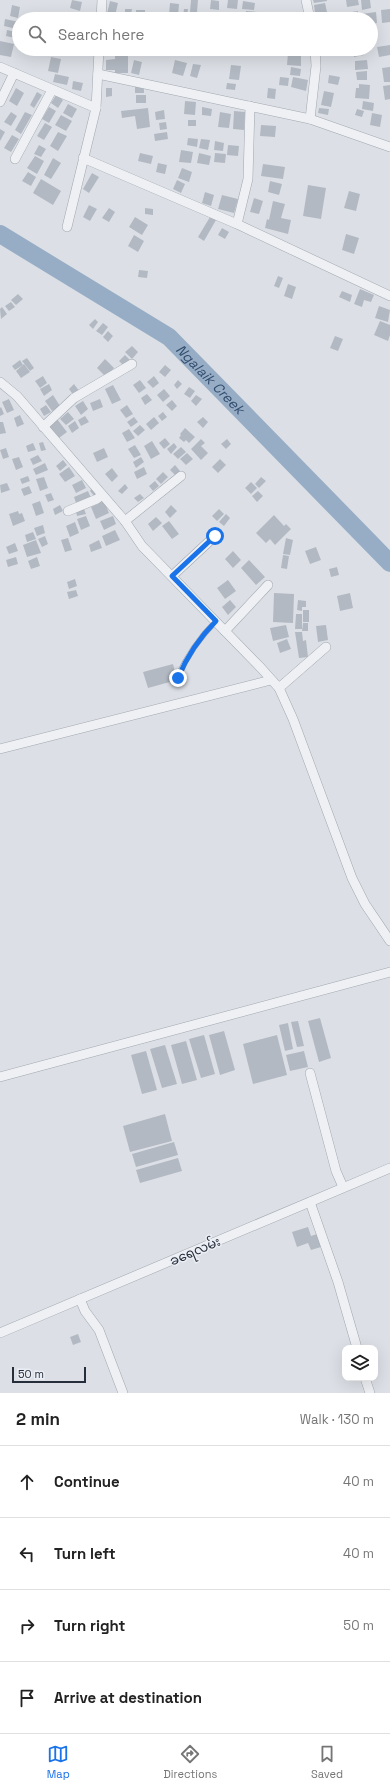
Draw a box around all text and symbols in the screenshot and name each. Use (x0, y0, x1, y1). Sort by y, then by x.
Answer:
search box (12, 12, 378, 56)
icon: search (26, 23, 48, 45)
text: Search here (58, 25, 144, 44)
water label: Ngalaik Creek (172, 341, 249, 419)
route start (206, 527, 224, 545)
route end (169, 669, 187, 687)
street label: ခရေလမ်း (167, 1233, 224, 1271)
map controls (342, 1345, 378, 1381)
button: layers (342, 1345, 378, 1381)
scale bar (12, 1365, 86, 1384)
text: 50 m (18, 1367, 44, 1381)
text: 2 min (16, 1408, 60, 1430)
text: Walk · 130 m (300, 1411, 374, 1428)
icon: ahead (16, 1471, 38, 1493)
text: Continue (54, 1472, 120, 1491)
text: 40 m (343, 1473, 374, 1490)
icon: left (16, 1543, 38, 1565)
text: Turn left (54, 1544, 116, 1563)
text: 40 m (343, 1545, 374, 1562)
icon: right (16, 1615, 38, 1637)
text: Turn right (54, 1616, 125, 1635)
text: 50 m (343, 1617, 374, 1634)
icon: arrive (16, 1687, 38, 1709)
text: Arrive at destination (54, 1688, 202, 1707)
tab: Map (47, 1743, 70, 1781)
tab: Directions (163, 1743, 217, 1781)
tab: Saved (311, 1743, 343, 1781)

